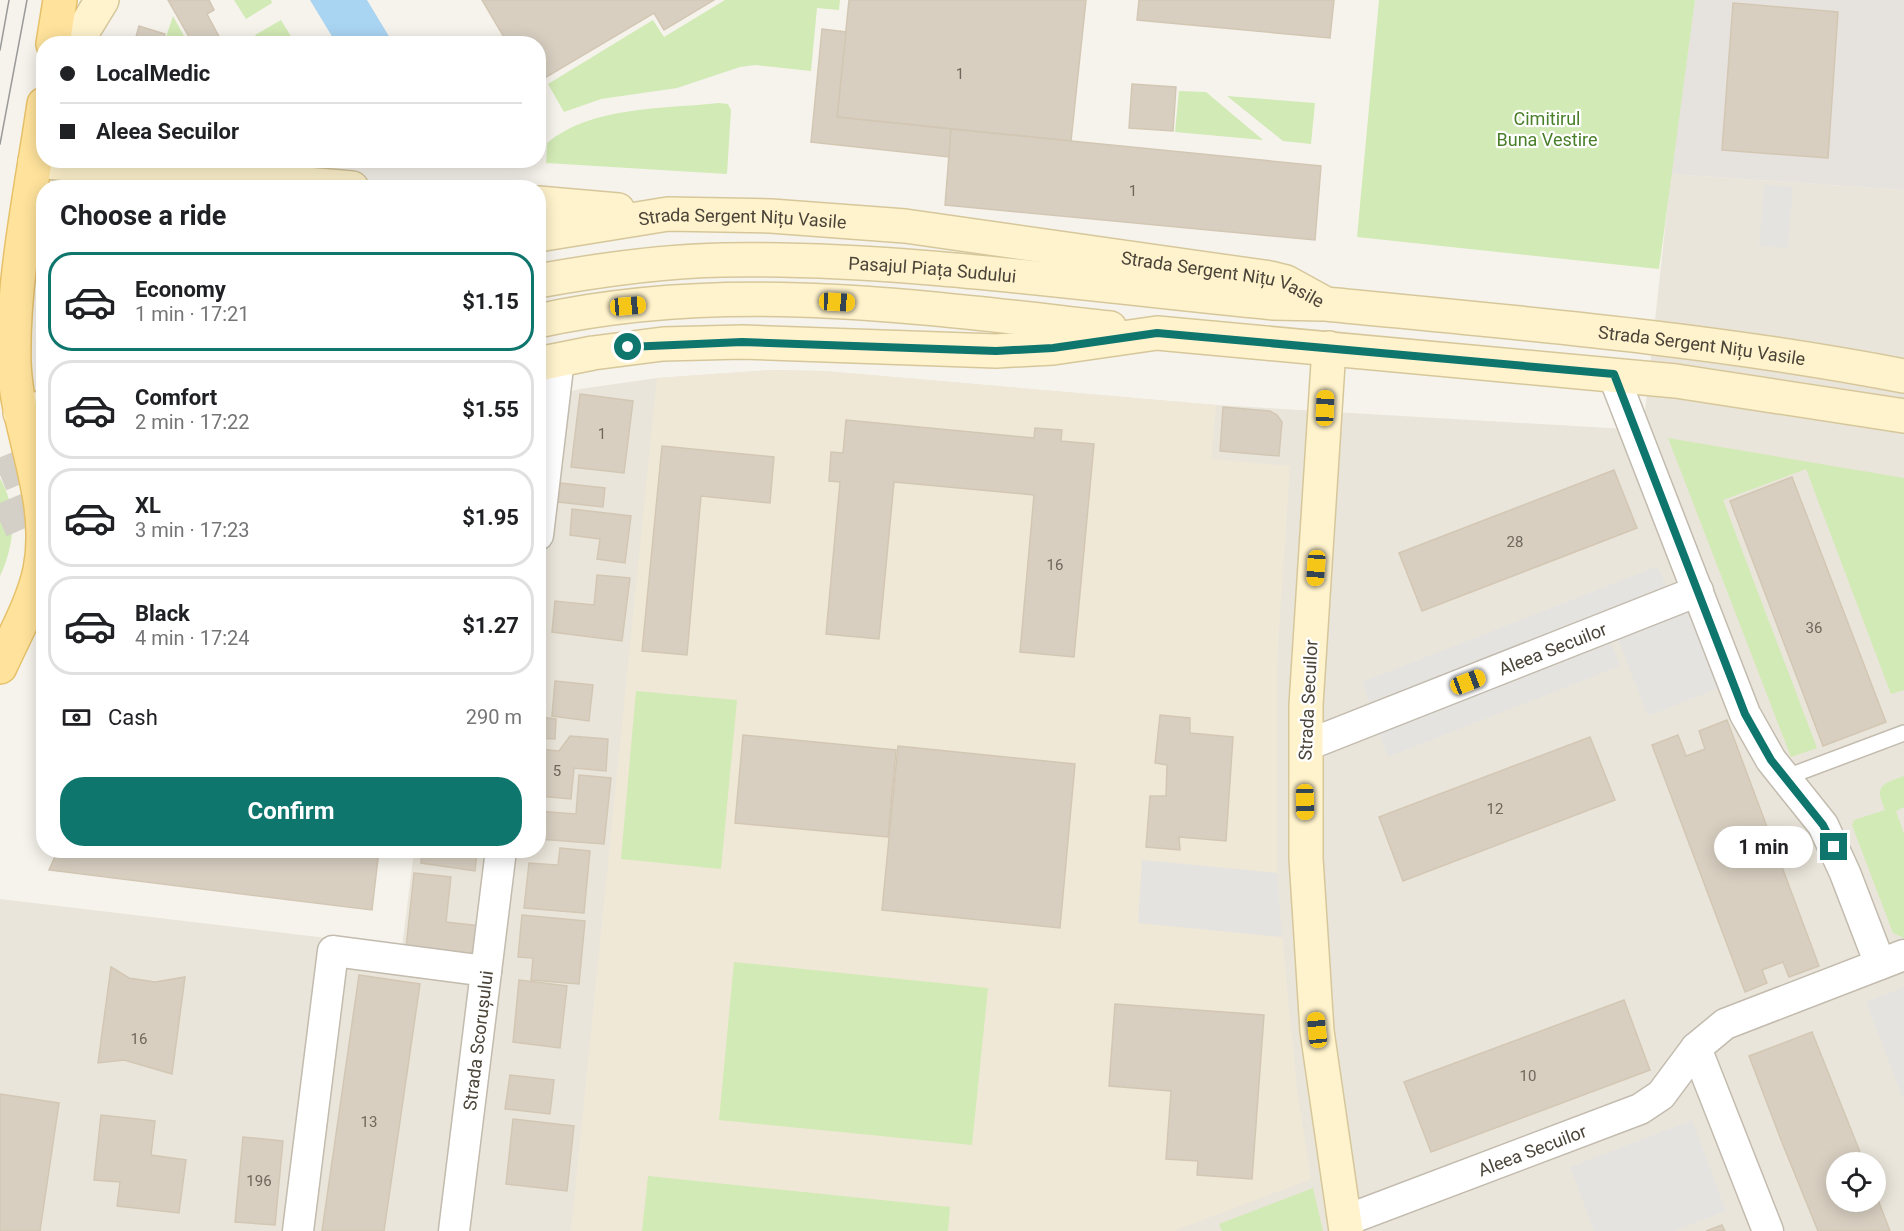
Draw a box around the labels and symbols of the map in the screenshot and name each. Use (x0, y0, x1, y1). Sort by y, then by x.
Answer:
house number: 1 (956, 65, 964, 83)
park label: Cimitirul Buna Vestire (1497, 108, 1598, 150)
house number: 1 (1129, 182, 1137, 200)
street label: Strada Sergent Nițu Vasile (637, 203, 847, 232)
street label: Strada Sergent Nițu Vasile (1120, 246, 1328, 311)
street label: Pasajul Piața Sudului (848, 252, 1017, 286)
car (819, 292, 855, 312)
car (609, 295, 647, 317)
street label: Strada Sergent Nițu Vasile (1597, 321, 1807, 369)
route start (614, 333, 641, 360)
car (1315, 390, 1335, 426)
house number: 1 (598, 425, 606, 443)
house number: 28 (1507, 533, 1523, 551)
car (1306, 549, 1326, 587)
house number: 16 (1047, 556, 1063, 574)
street label: Aleea Secuilor (1495, 618, 1609, 679)
house number: 36 (1806, 619, 1822, 637)
street label: Strada Secuilor (1294, 639, 1322, 761)
car (1448, 667, 1488, 697)
house number: 5 (553, 762, 561, 780)
car (1296, 784, 1314, 820)
house number: 12 (1487, 800, 1503, 818)
callout: 1 min (1714, 826, 1813, 868)
route end (1820, 833, 1847, 860)
street label: Strada Scorușului (458, 969, 497, 1112)
car (1306, 1011, 1328, 1049)
house number: 16 (131, 1030, 147, 1048)
house number: 10 (1520, 1067, 1536, 1085)
house number: 13 (361, 1113, 377, 1131)
street label: Aleea Secuilor (1475, 1120, 1589, 1180)
house number: 196 (246, 1172, 272, 1190)

